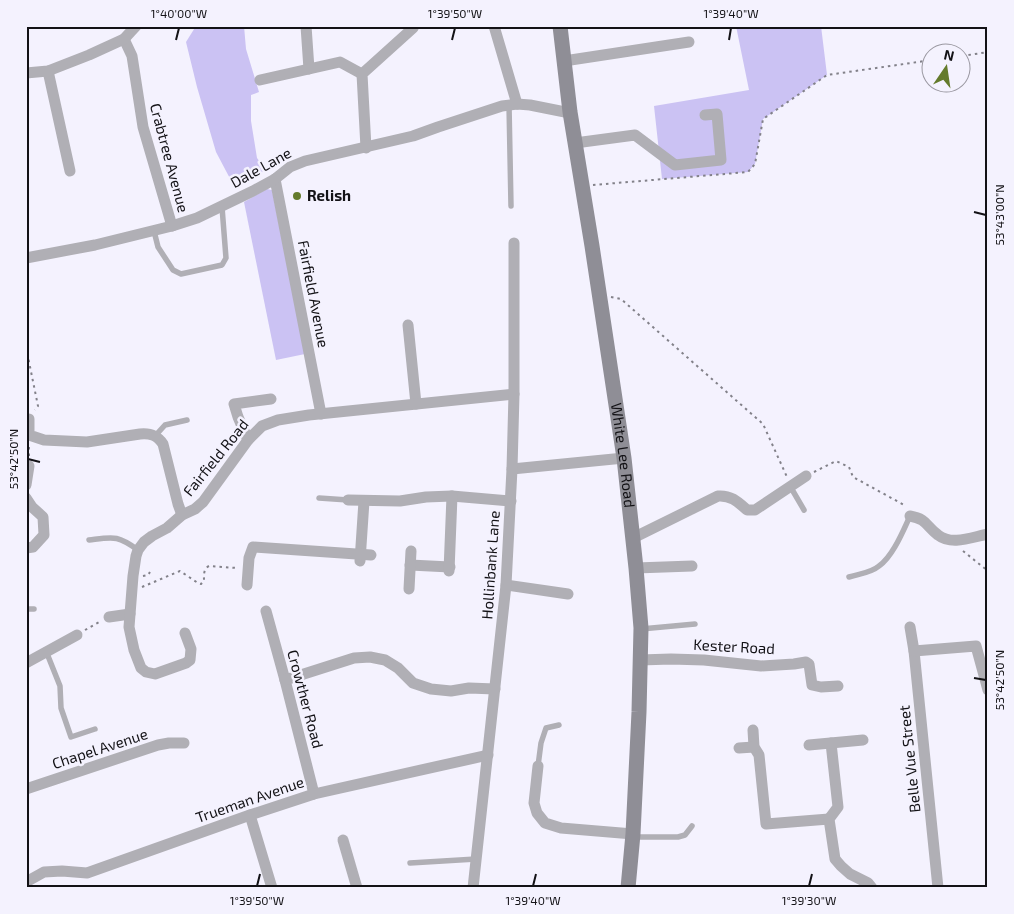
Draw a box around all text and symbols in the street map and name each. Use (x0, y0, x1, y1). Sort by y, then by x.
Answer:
text: 1°40'00"W (151, 6, 207, 20)
text: 1°39'50"W (428, 6, 482, 20)
text: 1°39'40"W (703, 6, 759, 20)
north arrow (922, 42, 972, 92)
text: N (942, 45, 956, 64)
street label: Crabtree Avenue (147, 101, 193, 214)
street label: Dale Lane (227, 143, 294, 191)
text: 53°43'00"N (992, 184, 1006, 246)
place label: Relish (307, 186, 351, 204)
marker: Relish (291, 190, 303, 202)
street label: Fairfield Avenue (295, 239, 333, 349)
street label: White Lee Road (608, 402, 639, 509)
street label: Fairfield Road (179, 415, 252, 499)
text: 53°42'50"N (6, 429, 20, 489)
street label: Hollinbank Lane (477, 510, 503, 620)
street label: Kester Road (693, 635, 775, 657)
street label: Crowther Road (284, 647, 328, 750)
text: 53°42'50"N (992, 650, 1006, 710)
street label: Belle Vue Street (894, 704, 924, 814)
street label: Chapel Avenue (50, 724, 150, 772)
street label: Trueman Avenue (193, 772, 306, 826)
text: 1°39'50"W (230, 893, 284, 907)
text: 1°39'40"W (505, 893, 561, 907)
text: 1°39'30"W (782, 893, 836, 907)

